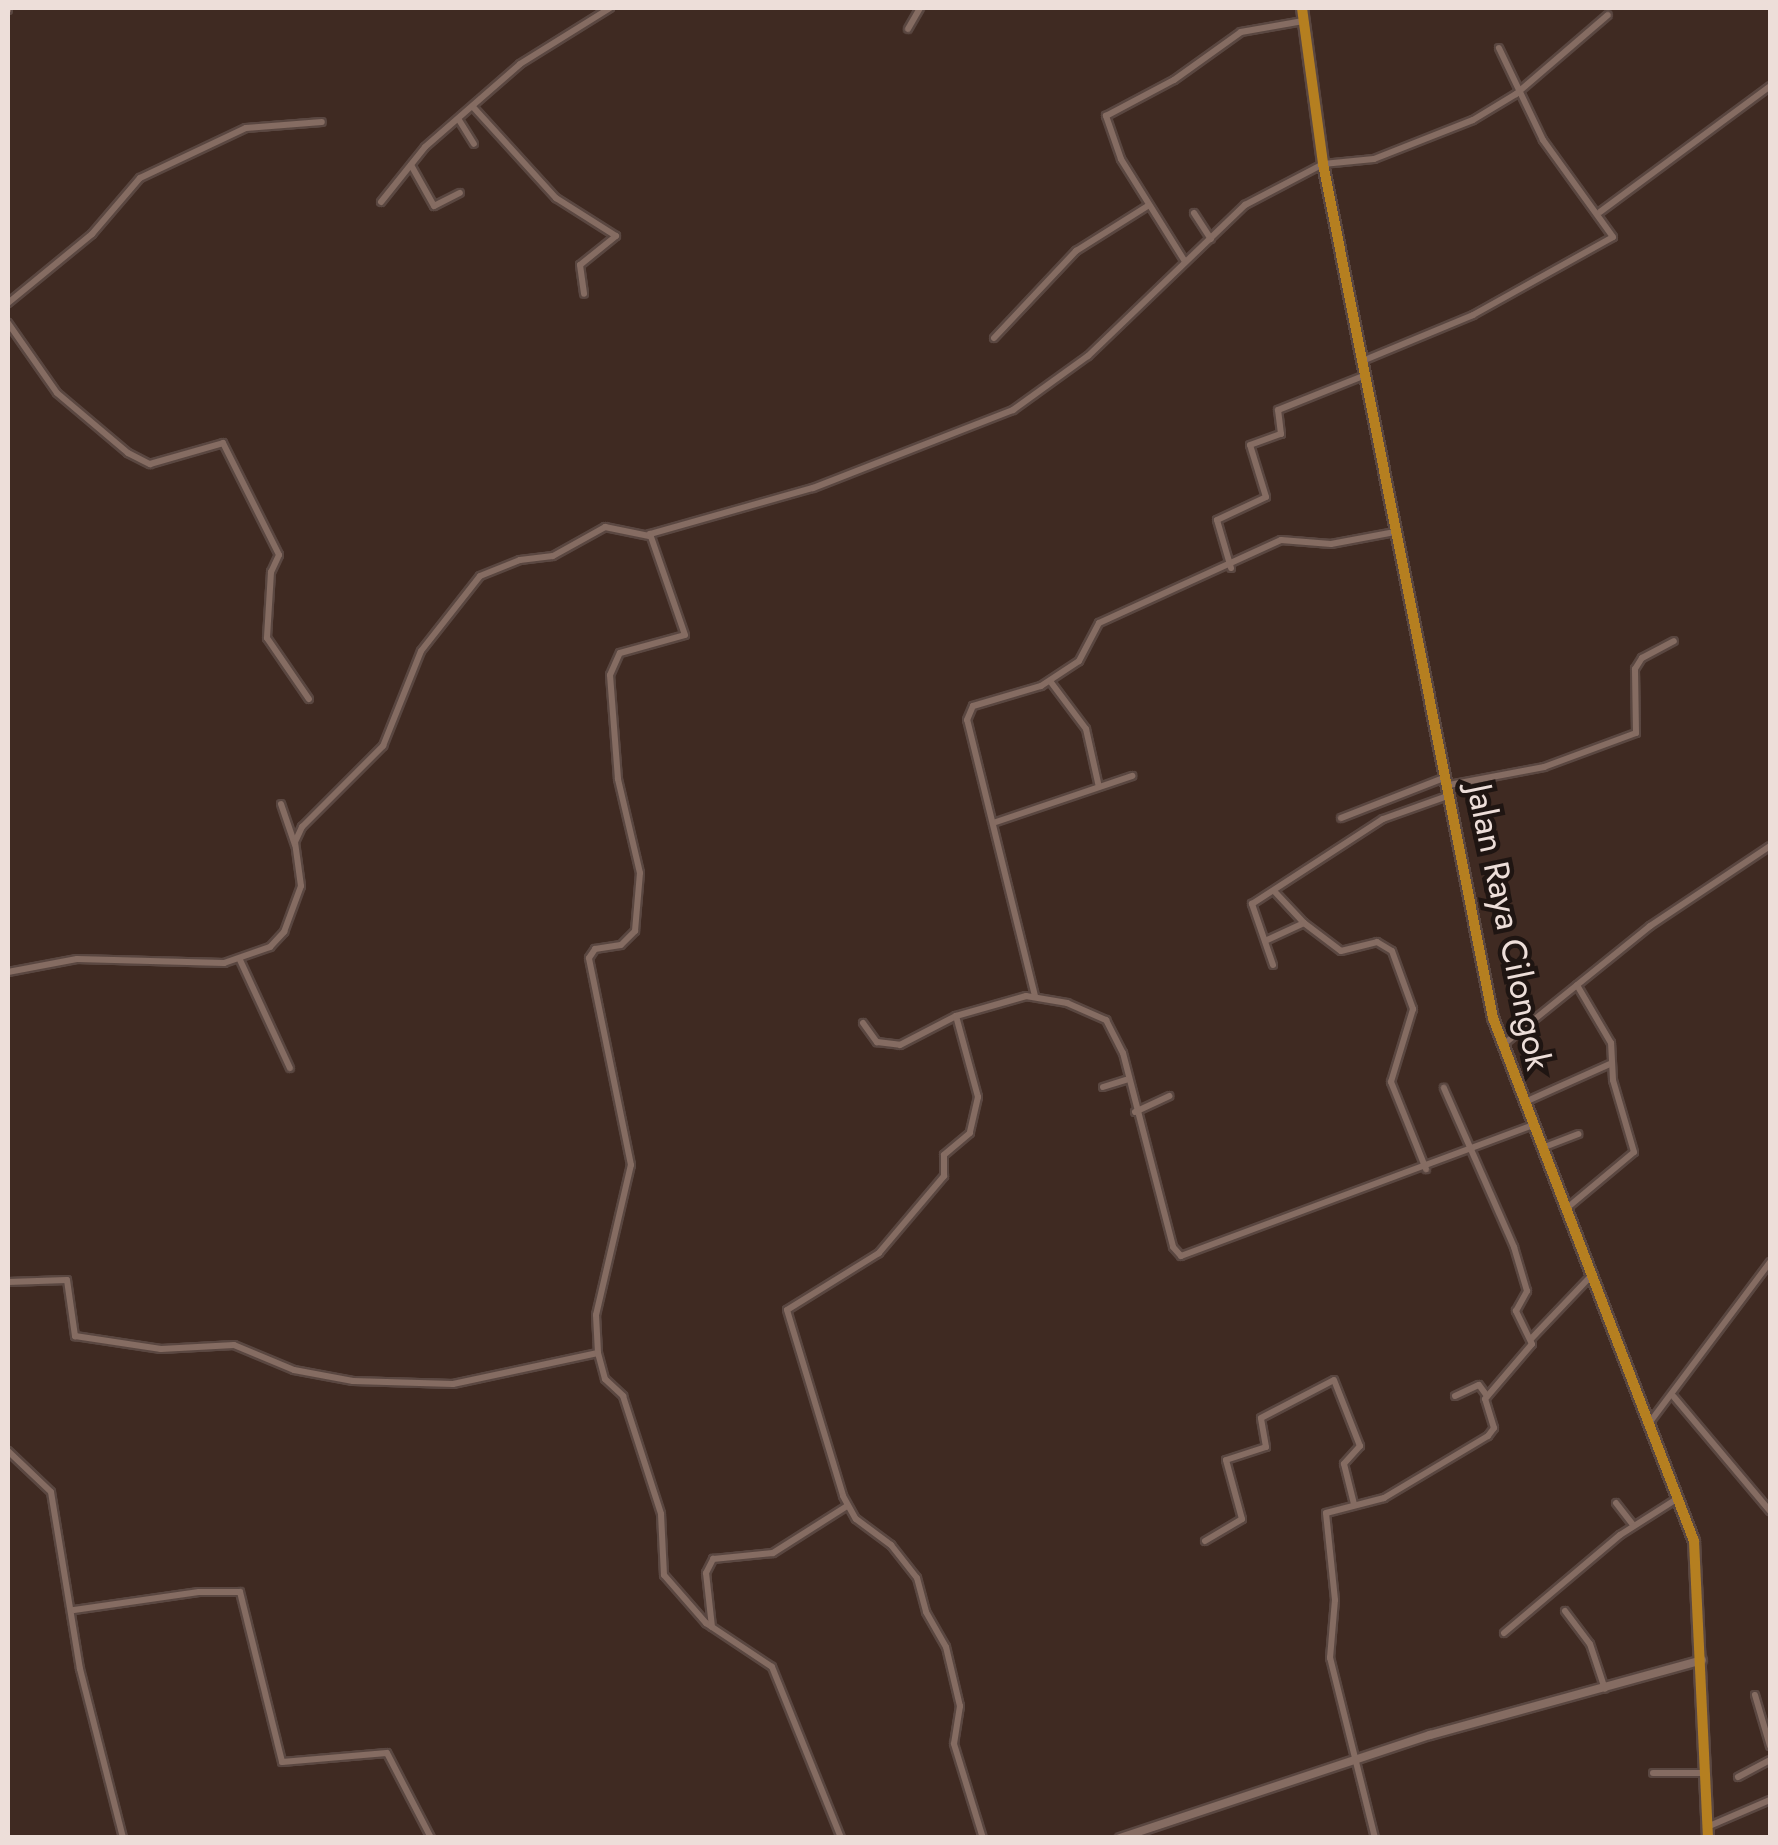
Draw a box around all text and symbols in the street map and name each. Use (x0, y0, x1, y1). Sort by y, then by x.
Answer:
street label: Jalan Raya Cilongok (1458, 780, 1560, 1074)

